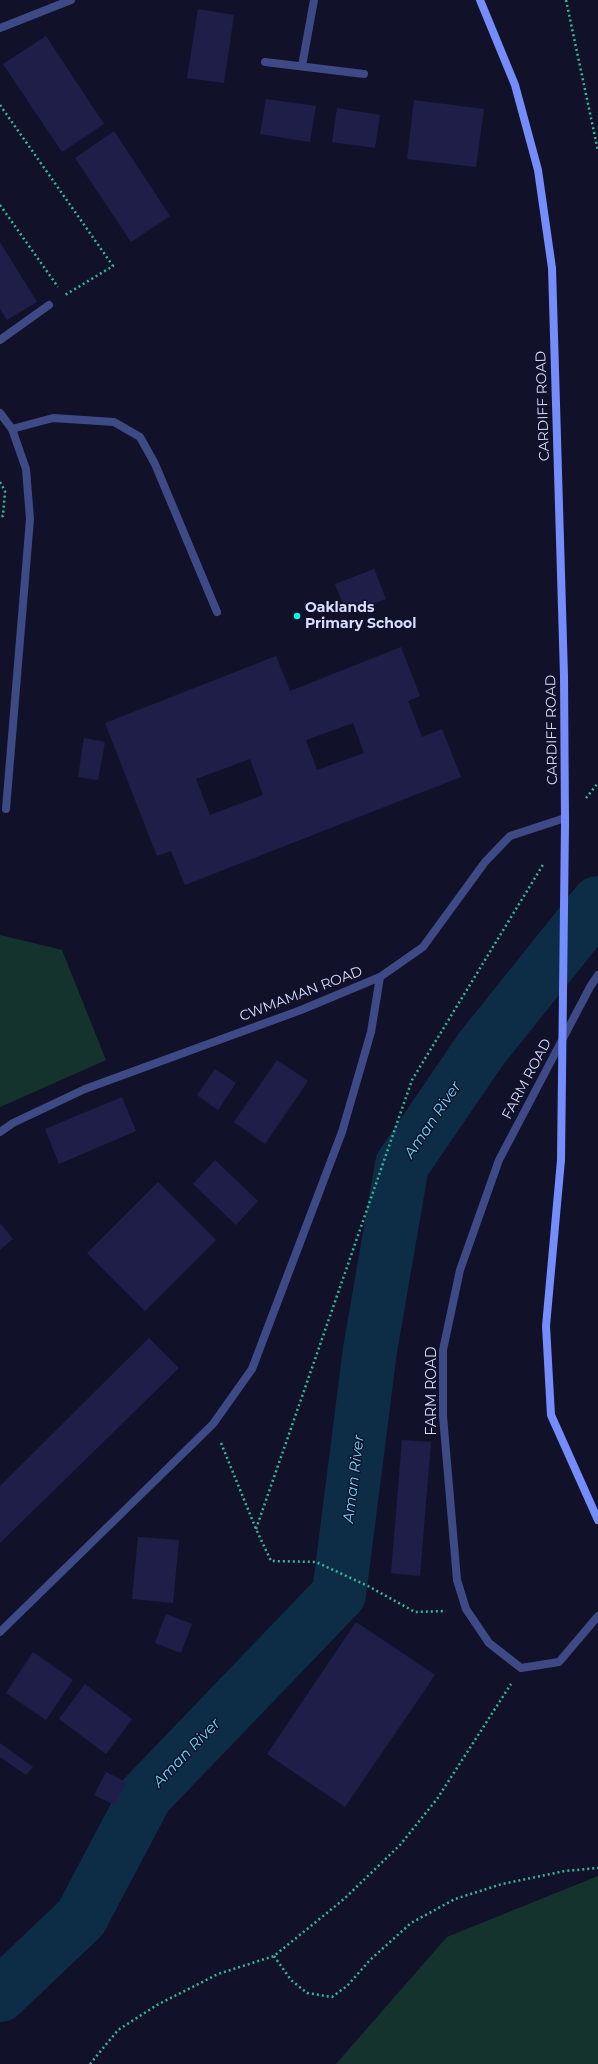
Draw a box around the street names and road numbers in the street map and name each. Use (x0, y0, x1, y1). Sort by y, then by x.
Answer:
street label: CARDIFF ROAD (533, 351, 553, 461)
street label: CARDIFF ROAD (543, 675, 561, 785)
street label: CWMAMAN ROAD (237, 963, 365, 1025)
street label: FARM ROAD (499, 1036, 555, 1122)
street label: FARM ROAD (424, 1347, 440, 1435)

